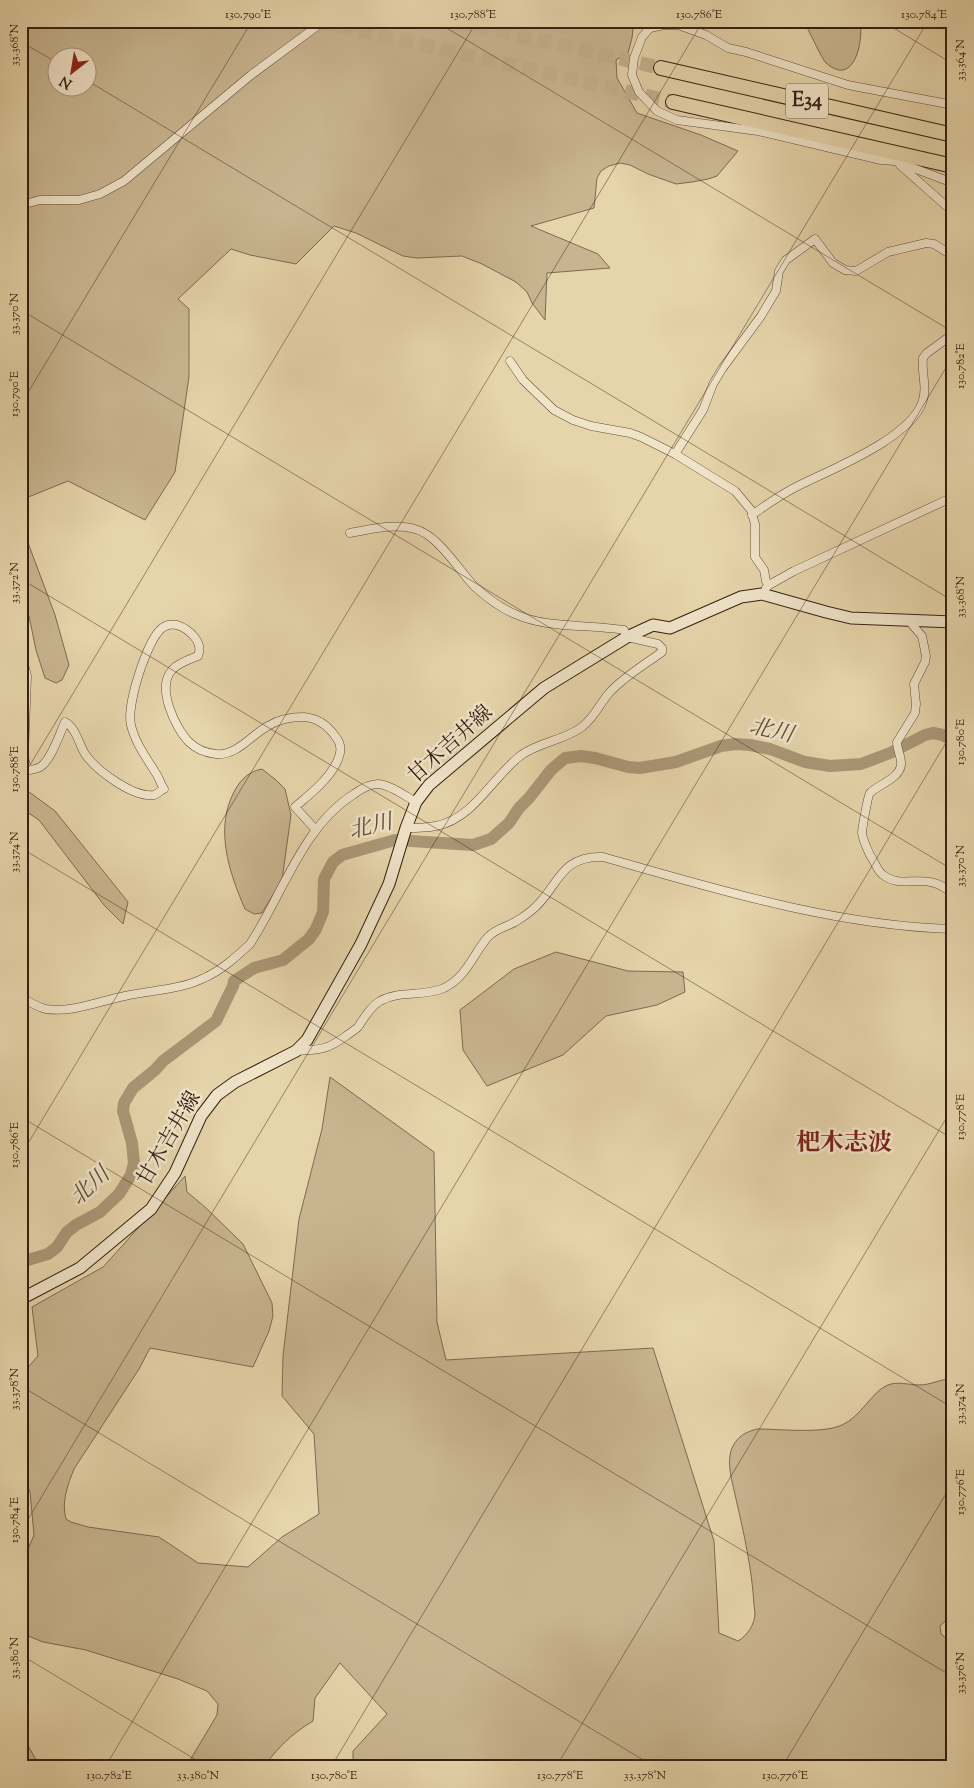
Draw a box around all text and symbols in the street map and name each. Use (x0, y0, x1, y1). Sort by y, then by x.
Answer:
text: 130.790°E (225, 6, 272, 24)
text: 130.788°E (450, 6, 497, 24)
text: 130.786°E (676, 6, 723, 24)
text: 130.784°E (901, 6, 948, 24)
text: 33.368°N (6, 24, 24, 66)
text: 33.364°N (952, 39, 970, 81)
north arrow (48, 48, 98, 98)
text: N (56, 70, 76, 93)
road number: E34 (786, 84, 828, 118)
text: 33.370°N (6, 293, 24, 335)
text: 130.782°E (952, 343, 970, 389)
text: 130.790°E (6, 370, 24, 417)
text: 33.372°N (6, 562, 24, 604)
text: 33.368°N (952, 576, 970, 618)
street label: 甘木吉井線 (402, 699, 500, 791)
water label: 北川 (746, 711, 798, 753)
text: 130.780°E (952, 718, 970, 765)
text: 130.788°E (6, 745, 24, 792)
water label: 北川 (346, 807, 398, 849)
text: 33.374°N (6, 831, 24, 873)
text: 33.370°N (952, 845, 970, 887)
street label: 甘木吉井線 (131, 1086, 209, 1192)
text: 130.778°E (952, 1093, 970, 1140)
text: 130.786°E (6, 1121, 24, 1168)
district label: 杷木志波 (796, 1127, 892, 1161)
water label: 北川 (64, 1159, 119, 1214)
text: 33.378°N (6, 1367, 24, 1410)
text: 33.374°N (952, 1383, 970, 1425)
text: 130.776°E (952, 1468, 970, 1515)
text: 130.784°E (6, 1496, 24, 1543)
text: 33.380°N (6, 1636, 24, 1679)
text: 33.376°N (952, 1651, 970, 1694)
text: 130.782°E (86, 1767, 132, 1785)
text: 33.380°N (177, 1767, 220, 1785)
text: 130.780°E (311, 1767, 358, 1785)
text: 130.778°E (537, 1767, 584, 1785)
text: 33.378°N (624, 1767, 667, 1785)
text: 130.776°E (762, 1767, 809, 1785)

